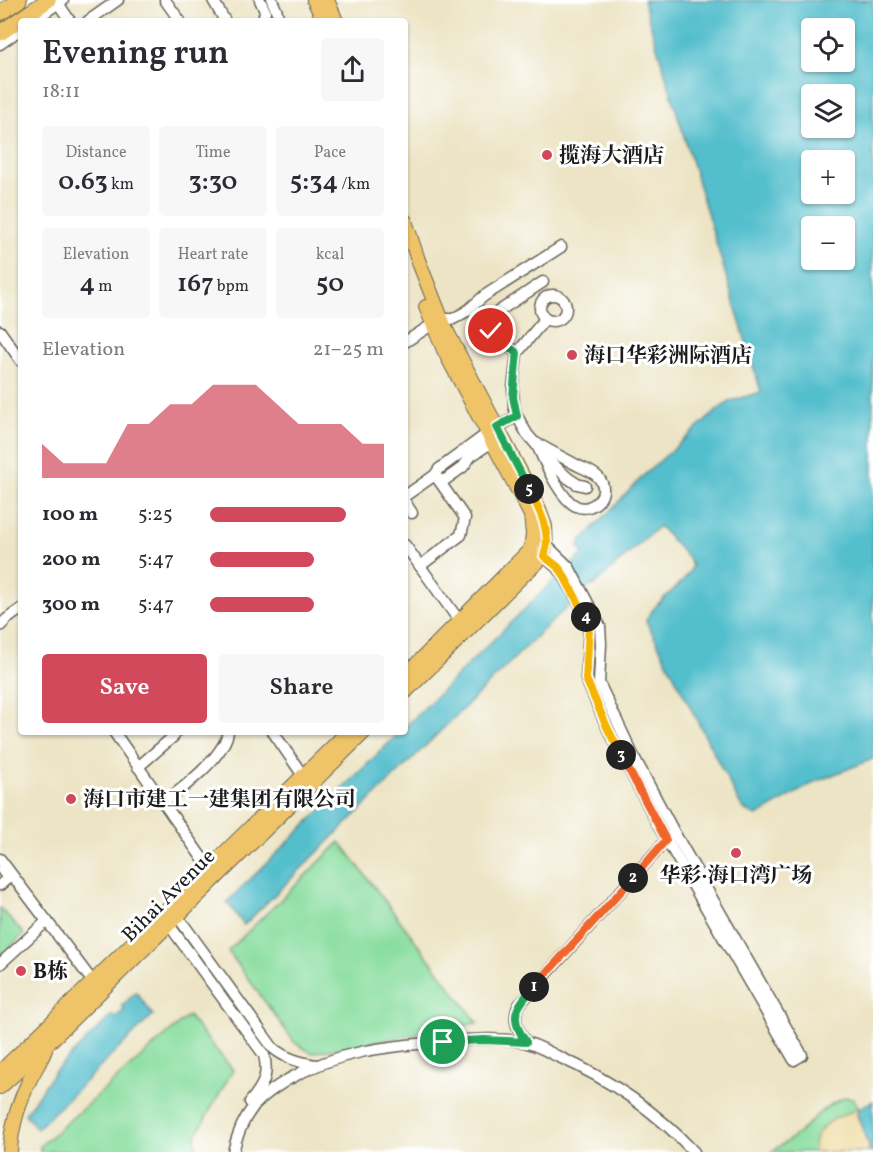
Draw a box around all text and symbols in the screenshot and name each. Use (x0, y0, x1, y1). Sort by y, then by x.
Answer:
map controls (801, 18, 855, 270)
button: locate (801, 18, 855, 72)
text: Evening run (42, 32, 229, 78)
button: share (321, 38, 384, 101)
text: 18:11 (42, 78, 80, 106)
button: layers (801, 84, 855, 138)
text: Distance (65, 142, 127, 164)
text: Time (195, 142, 231, 164)
text: Pace (314, 142, 346, 164)
place label: 揽海大酒店 (559, 142, 664, 171)
marker: 揽海大酒店 (540, 148, 554, 162)
button: + (801, 150, 855, 204)
text: 0.63 (58, 164, 108, 200)
text: 3:30 (189, 164, 237, 200)
text: 5:34 (290, 164, 338, 200)
text: km (108, 174, 134, 196)
text: /km (338, 174, 370, 196)
button: − (801, 216, 855, 270)
text: Elevation (63, 244, 129, 266)
text: Heart rate (178, 244, 248, 266)
text: kcal (316, 244, 344, 266)
text: 4 (79, 266, 95, 302)
text: 167 (177, 266, 214, 302)
text: 50 (316, 266, 344, 302)
text: m (95, 276, 113, 298)
text: bpm (214, 276, 249, 298)
pin (465, 305, 516, 356)
icon: check (474, 314, 507, 347)
text: Elevation (42, 336, 125, 364)
text: 21–25 m (313, 336, 384, 364)
place label: 海口华彩洲际酒店 (584, 342, 752, 371)
marker: 海口华彩洲际酒店 (565, 348, 579, 362)
pin: 5 (514, 474, 544, 504)
text: 5 (525, 478, 533, 500)
text: 100 m (42, 501, 98, 529)
text: 5:25 (138, 501, 173, 529)
text: 200 m (42, 546, 100, 574)
text: 5:47 (138, 546, 174, 574)
text: 300 m (42, 591, 100, 619)
text: 5:47 (138, 591, 174, 619)
pin: 4 (571, 602, 601, 632)
text: 4 (581, 606, 591, 628)
button: Save (42, 654, 207, 723)
button: Share (219, 654, 384, 723)
pin: 3 (606, 740, 636, 770)
text: 3 (617, 744, 625, 766)
place label: 海口市建工一建集团有限公司 (83, 786, 356, 815)
marker: 海口市建工一建集团有限公司 (64, 792, 78, 806)
street label: Bihai Avenue (116, 843, 222, 949)
marker: 华彩·海口湾广场 (729, 846, 743, 860)
place label: 华彩·海口湾广场 (660, 862, 812, 891)
pin: 2 (618, 863, 648, 893)
text: 2 (629, 867, 637, 889)
place label: B栋 (33, 958, 68, 987)
marker: B栋 (14, 964, 28, 978)
pin: 1 (519, 972, 549, 1002)
text: 1 (531, 976, 537, 998)
pin (417, 1016, 468, 1067)
icon: arrive (426, 1025, 459, 1058)

